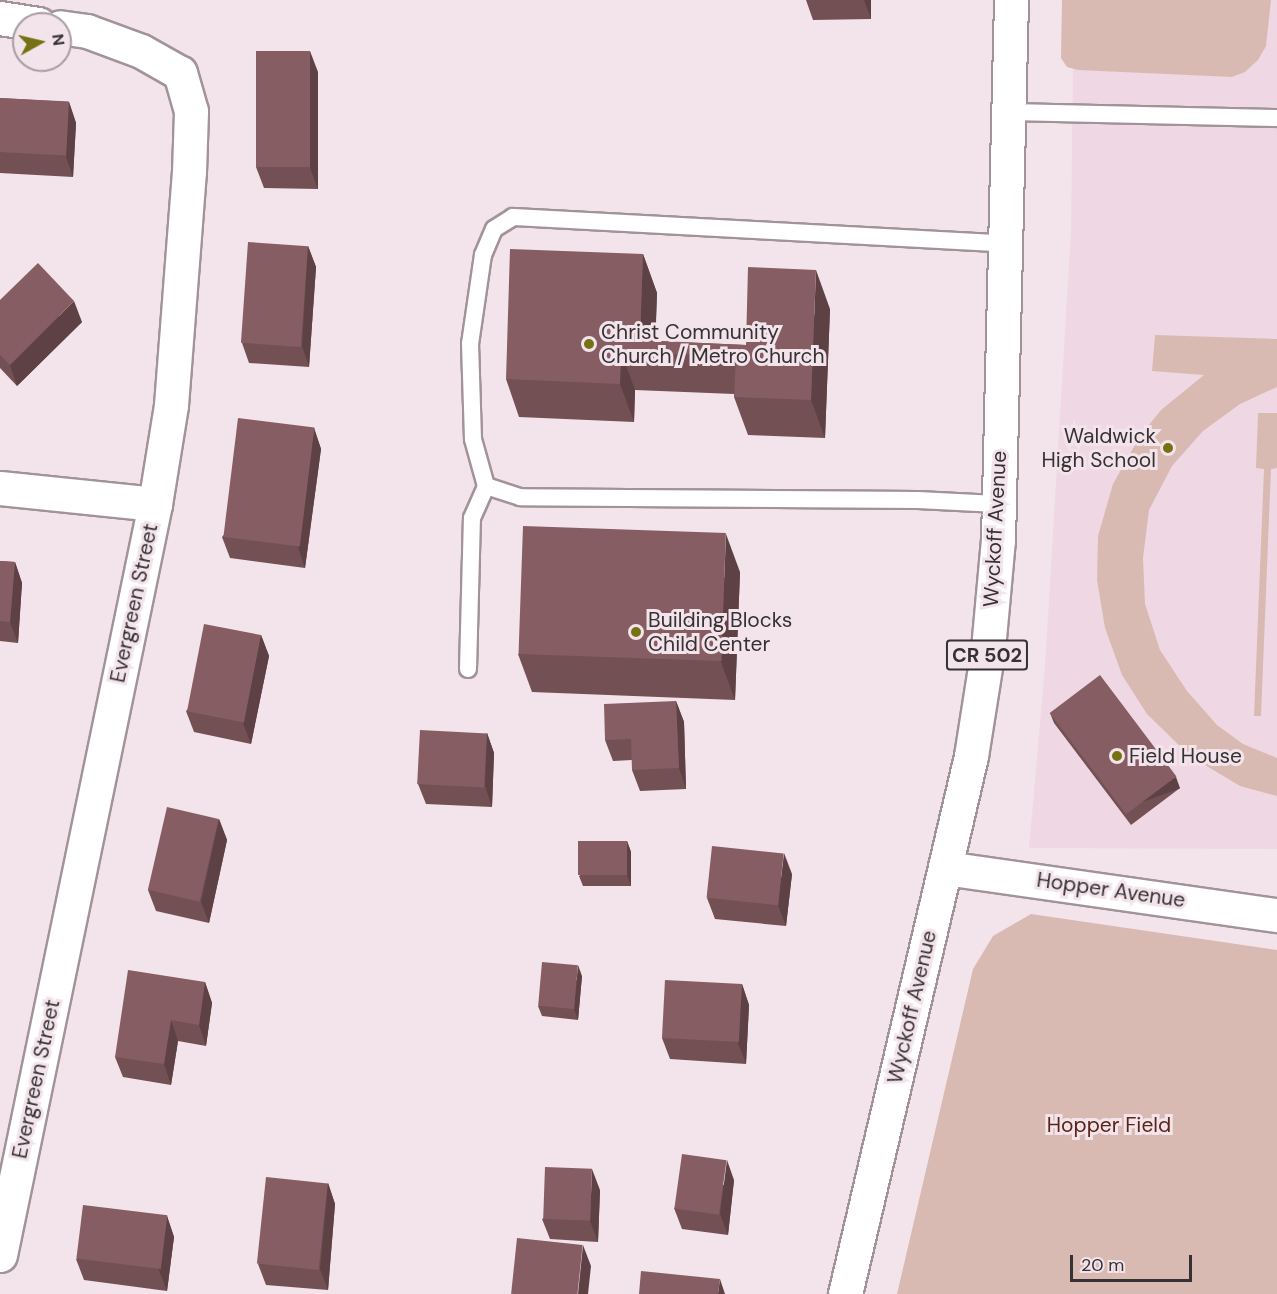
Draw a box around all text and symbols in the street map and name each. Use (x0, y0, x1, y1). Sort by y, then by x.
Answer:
north arrow (12, 12, 72, 72)
text: N (47, 32, 70, 47)
place label: Christ Community Church / Metro Church (601, 319, 825, 369)
marker: Christ Community Church / Metro Church (582, 337, 596, 351)
place label: Waldwick High School (1041, 423, 1156, 473)
marker: Waldwick High School (1161, 441, 1175, 455)
street label: Wyckoff Avenue (978, 450, 1012, 608)
street label: Evergreen Street (105, 521, 163, 685)
place label: Building Blocks Child Center (648, 607, 792, 657)
marker: Building Blocks Child Center (629, 625, 643, 639)
road number: CR 502 (945, 638, 1029, 672)
place label: Field House (1129, 743, 1242, 769)
marker: Field House (1110, 749, 1124, 763)
street label: Hopper Avenue (1035, 867, 1187, 913)
street label: Wyckoff Avenue (882, 928, 942, 1086)
street label: Evergreen Street (7, 997, 65, 1161)
park label: Hopper Field (1047, 1112, 1171, 1138)
scale bar (1073, 1243, 1194, 1281)
text: 20 m (1081, 1253, 1124, 1277)

